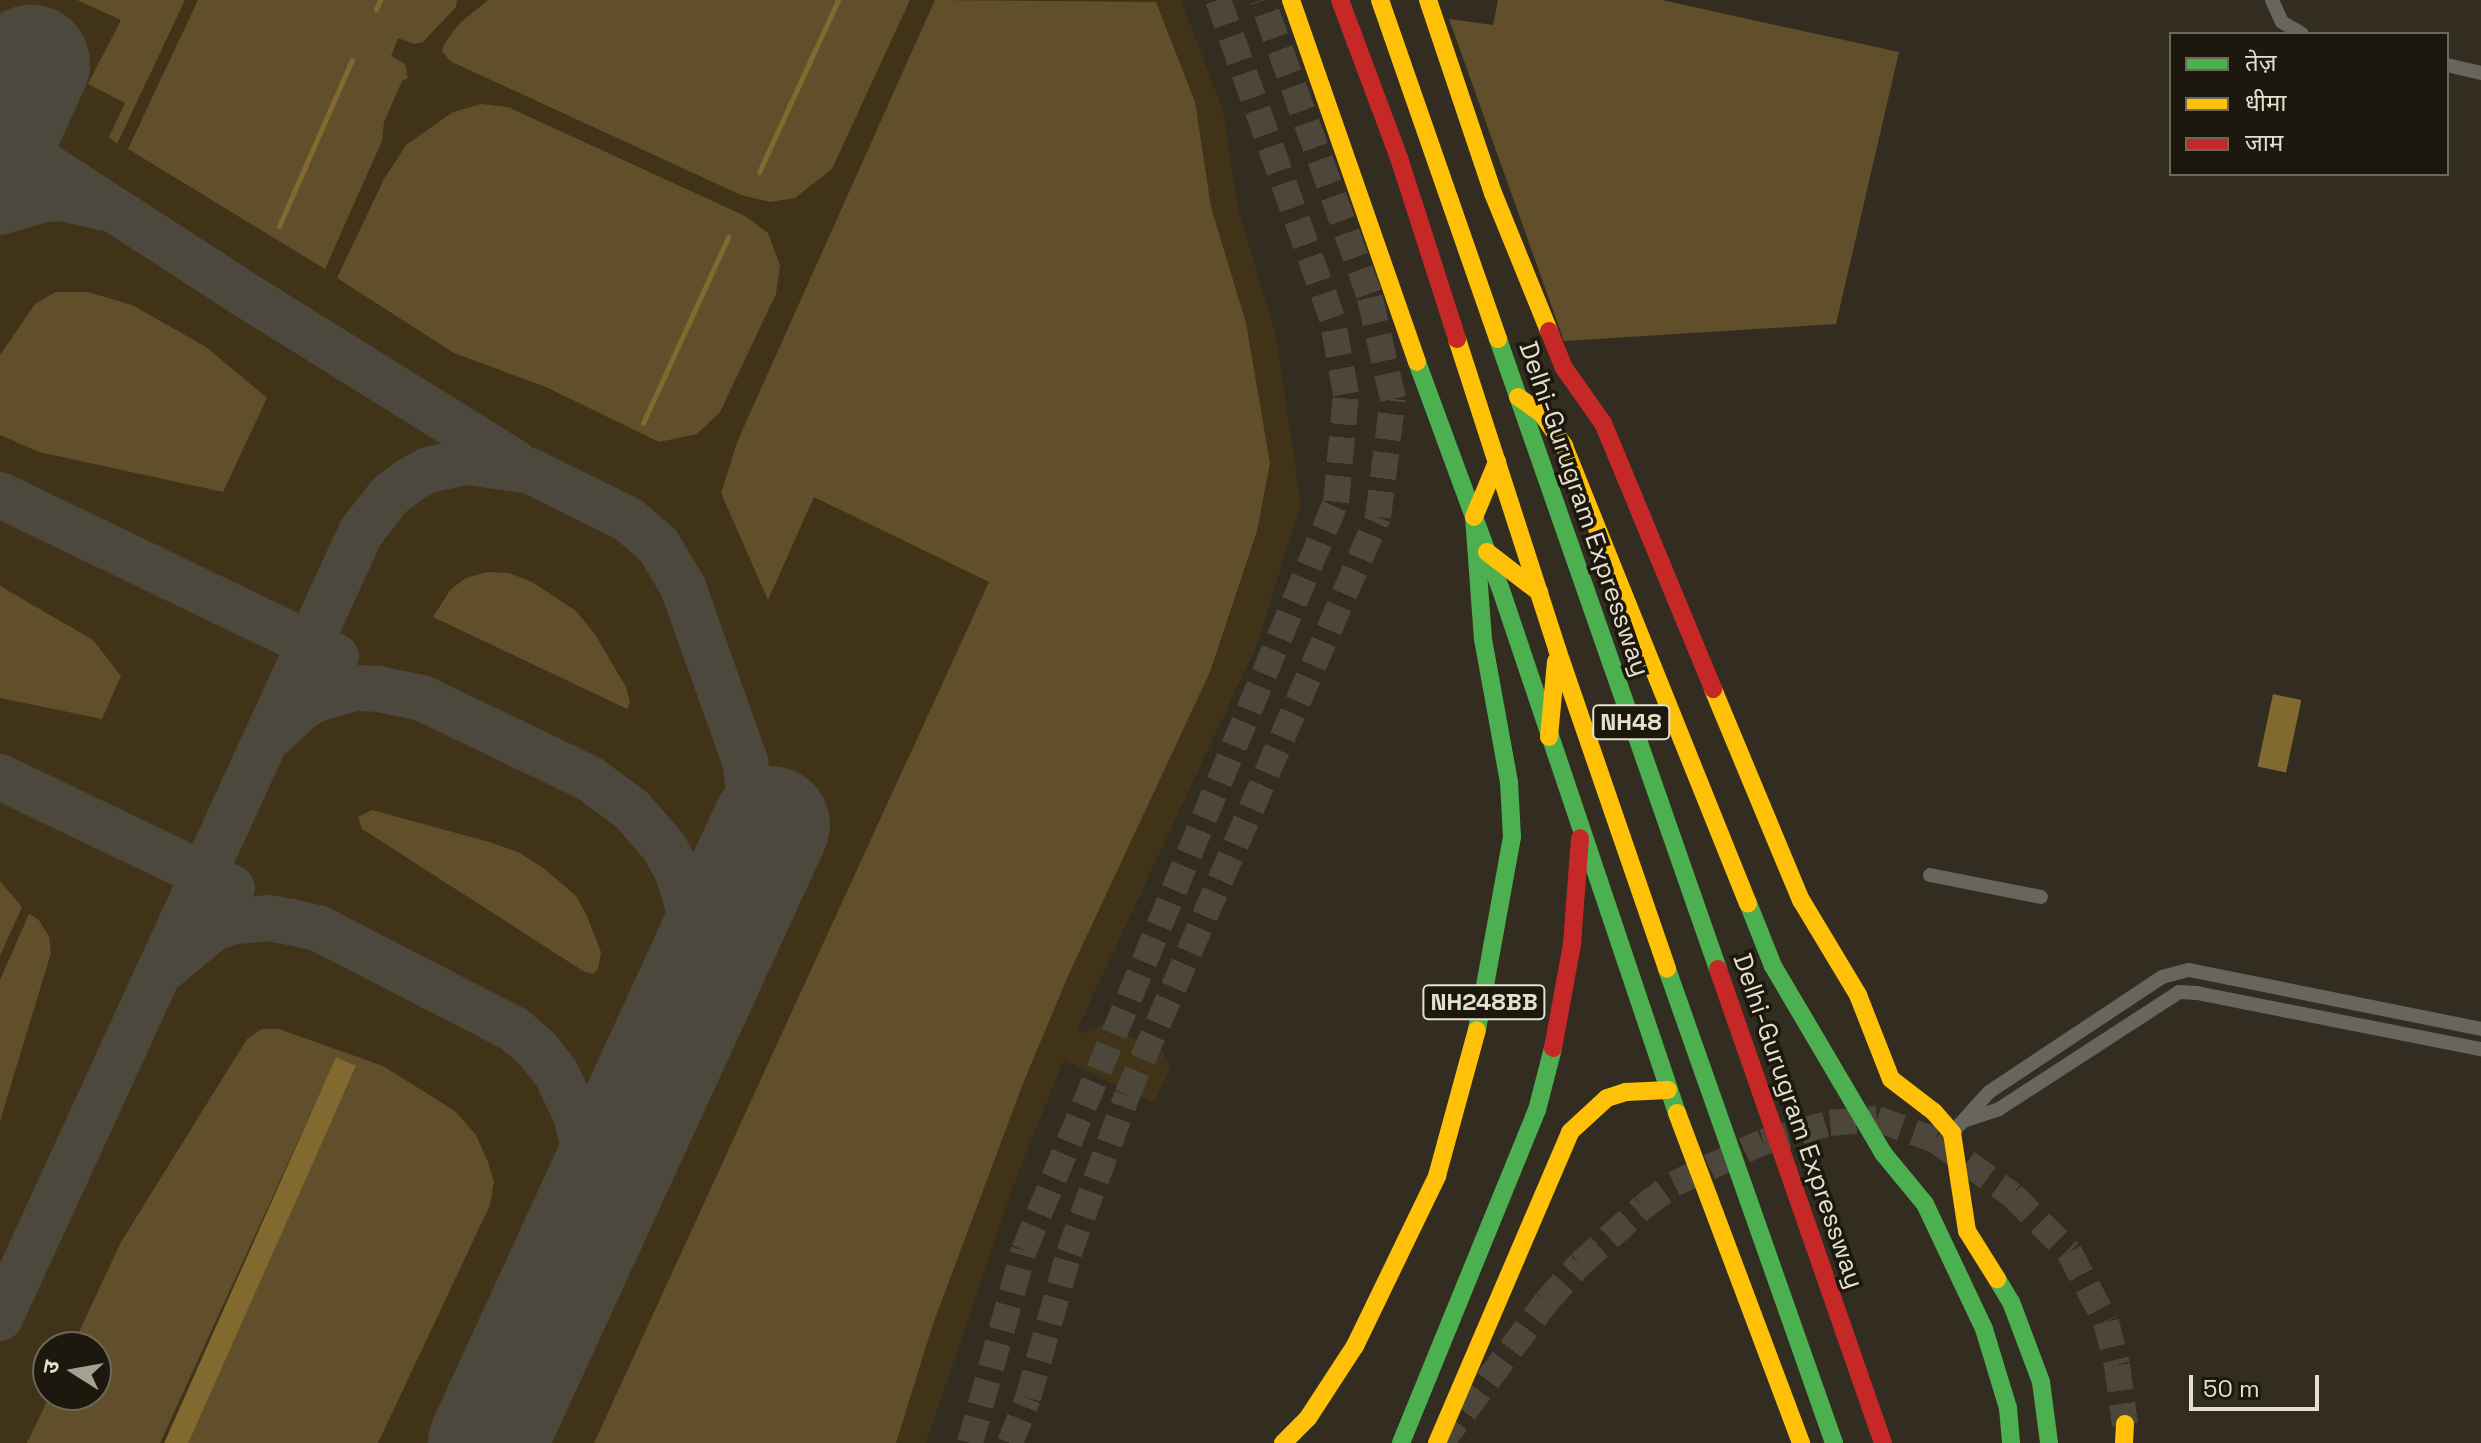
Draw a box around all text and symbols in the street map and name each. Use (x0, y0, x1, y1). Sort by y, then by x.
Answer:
legend (2169, 32, 2449, 176)
text: तेज़ (2245, 47, 2277, 78)
text: धीमा (2245, 87, 2287, 118)
text: जाम (2245, 127, 2283, 158)
street label: Delhi-Gurugram Expressway (1512, 338, 1656, 680)
road number: NH48 (1591, 702, 1671, 742)
street label: Delhi-Gurugram Expressway (1726, 950, 1870, 1292)
road number: NH248BB (1422, 982, 1546, 1022)
north arrow (32, 1331, 112, 1411)
text: उ (35, 1358, 65, 1376)
scale bar (2193, 1359, 2323, 1409)
text: 50 m (2203, 1373, 2260, 1404)

